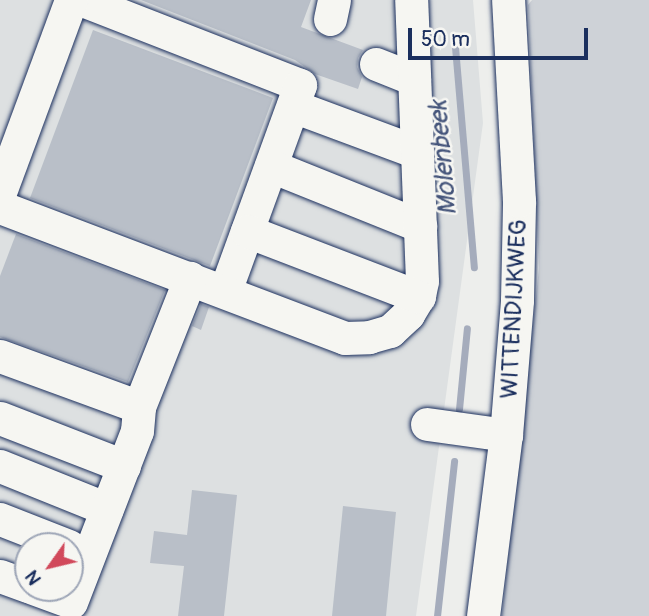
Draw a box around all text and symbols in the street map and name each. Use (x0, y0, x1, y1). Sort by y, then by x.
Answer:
scale bar (411, 14, 591, 58)
text: 50 m (421, 26, 470, 53)
water label: Molenbeek (423, 99, 465, 217)
street label: WITTENDIJKWEG (495, 218, 533, 400)
north arrow (14, 532, 84, 602)
text: N (20, 566, 47, 590)

